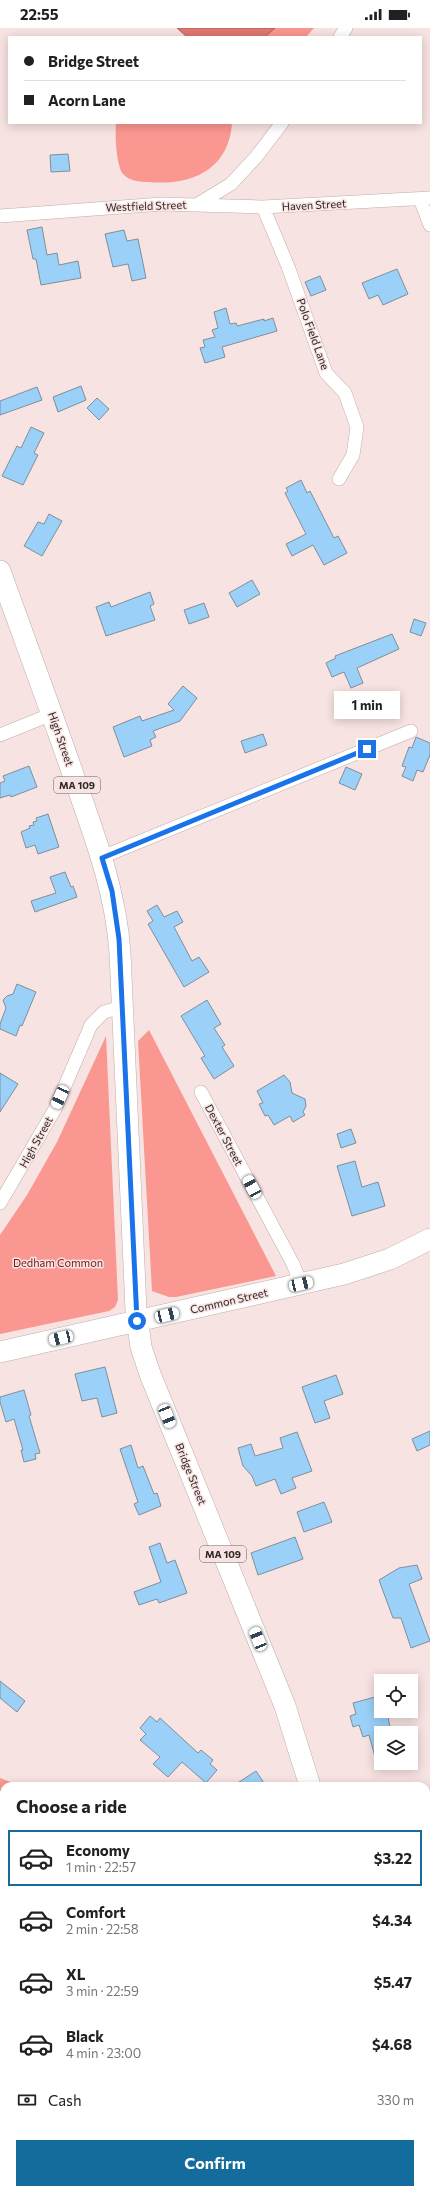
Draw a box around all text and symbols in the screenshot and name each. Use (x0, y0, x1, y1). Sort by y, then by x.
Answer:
text: 22:55 (20, 5, 59, 23)
text: Bridge Street (48, 52, 139, 70)
text: Acorn Lane (48, 91, 126, 109)
street label: Haven Street (281, 196, 347, 213)
street label: Westfield Street (105, 198, 187, 213)
street label: Polo Field Lane (295, 296, 332, 372)
callout: 1 min (334, 691, 400, 719)
text: 1 min (352, 697, 382, 713)
street label: High Street (46, 710, 77, 768)
route end (358, 740, 376, 758)
road number: MA 109 (54, 777, 100, 793)
car (49, 1084, 71, 1110)
street label: Dexter Street (203, 1102, 246, 1168)
street label: High Street (16, 1113, 55, 1170)
car (241, 1174, 263, 1200)
park label: Dedham Common (13, 1256, 103, 1269)
car (288, 1275, 314, 1293)
street label: Common Street (189, 1285, 269, 1316)
car (154, 1306, 180, 1324)
route start (128, 1312, 146, 1330)
car (48, 1329, 74, 1347)
car (157, 1403, 177, 1429)
street label: Bridge Street (173, 1441, 210, 1507)
road number: MA 109 (200, 1546, 246, 1562)
car (248, 1626, 268, 1652)
map controls (374, 1674, 418, 1770)
button: locate (374, 1674, 418, 1718)
button: layers (374, 1726, 418, 1770)
text: Choose a ride (16, 1795, 127, 1817)
icon: car (18, 1840, 54, 1876)
text: Economy (66, 1841, 130, 1859)
text: $3.22 (374, 1849, 412, 1867)
text: 1 min · 22:57 (66, 1859, 136, 1875)
icon: car (18, 1902, 54, 1938)
text: Comfort (66, 1903, 126, 1921)
text: $4.34 (372, 1911, 412, 1929)
text: 2 min · 22:58 (66, 1921, 139, 1937)
icon: car (18, 1964, 54, 2000)
text: XL (66, 1965, 85, 1983)
text: $5.47 (374, 1973, 412, 1991)
text: 3 min · 22:59 (66, 1983, 139, 1999)
icon: car (18, 2026, 54, 2062)
text: Black (66, 2027, 104, 2045)
text: $4.68 (372, 2035, 412, 2053)
text: 4 min · 23:00 (66, 2045, 141, 2061)
icon: cash (16, 2089, 38, 2111)
text: Cash (48, 2091, 82, 2109)
text: 330 m (377, 2092, 414, 2108)
button: Confirm (16, 2140, 414, 2186)

